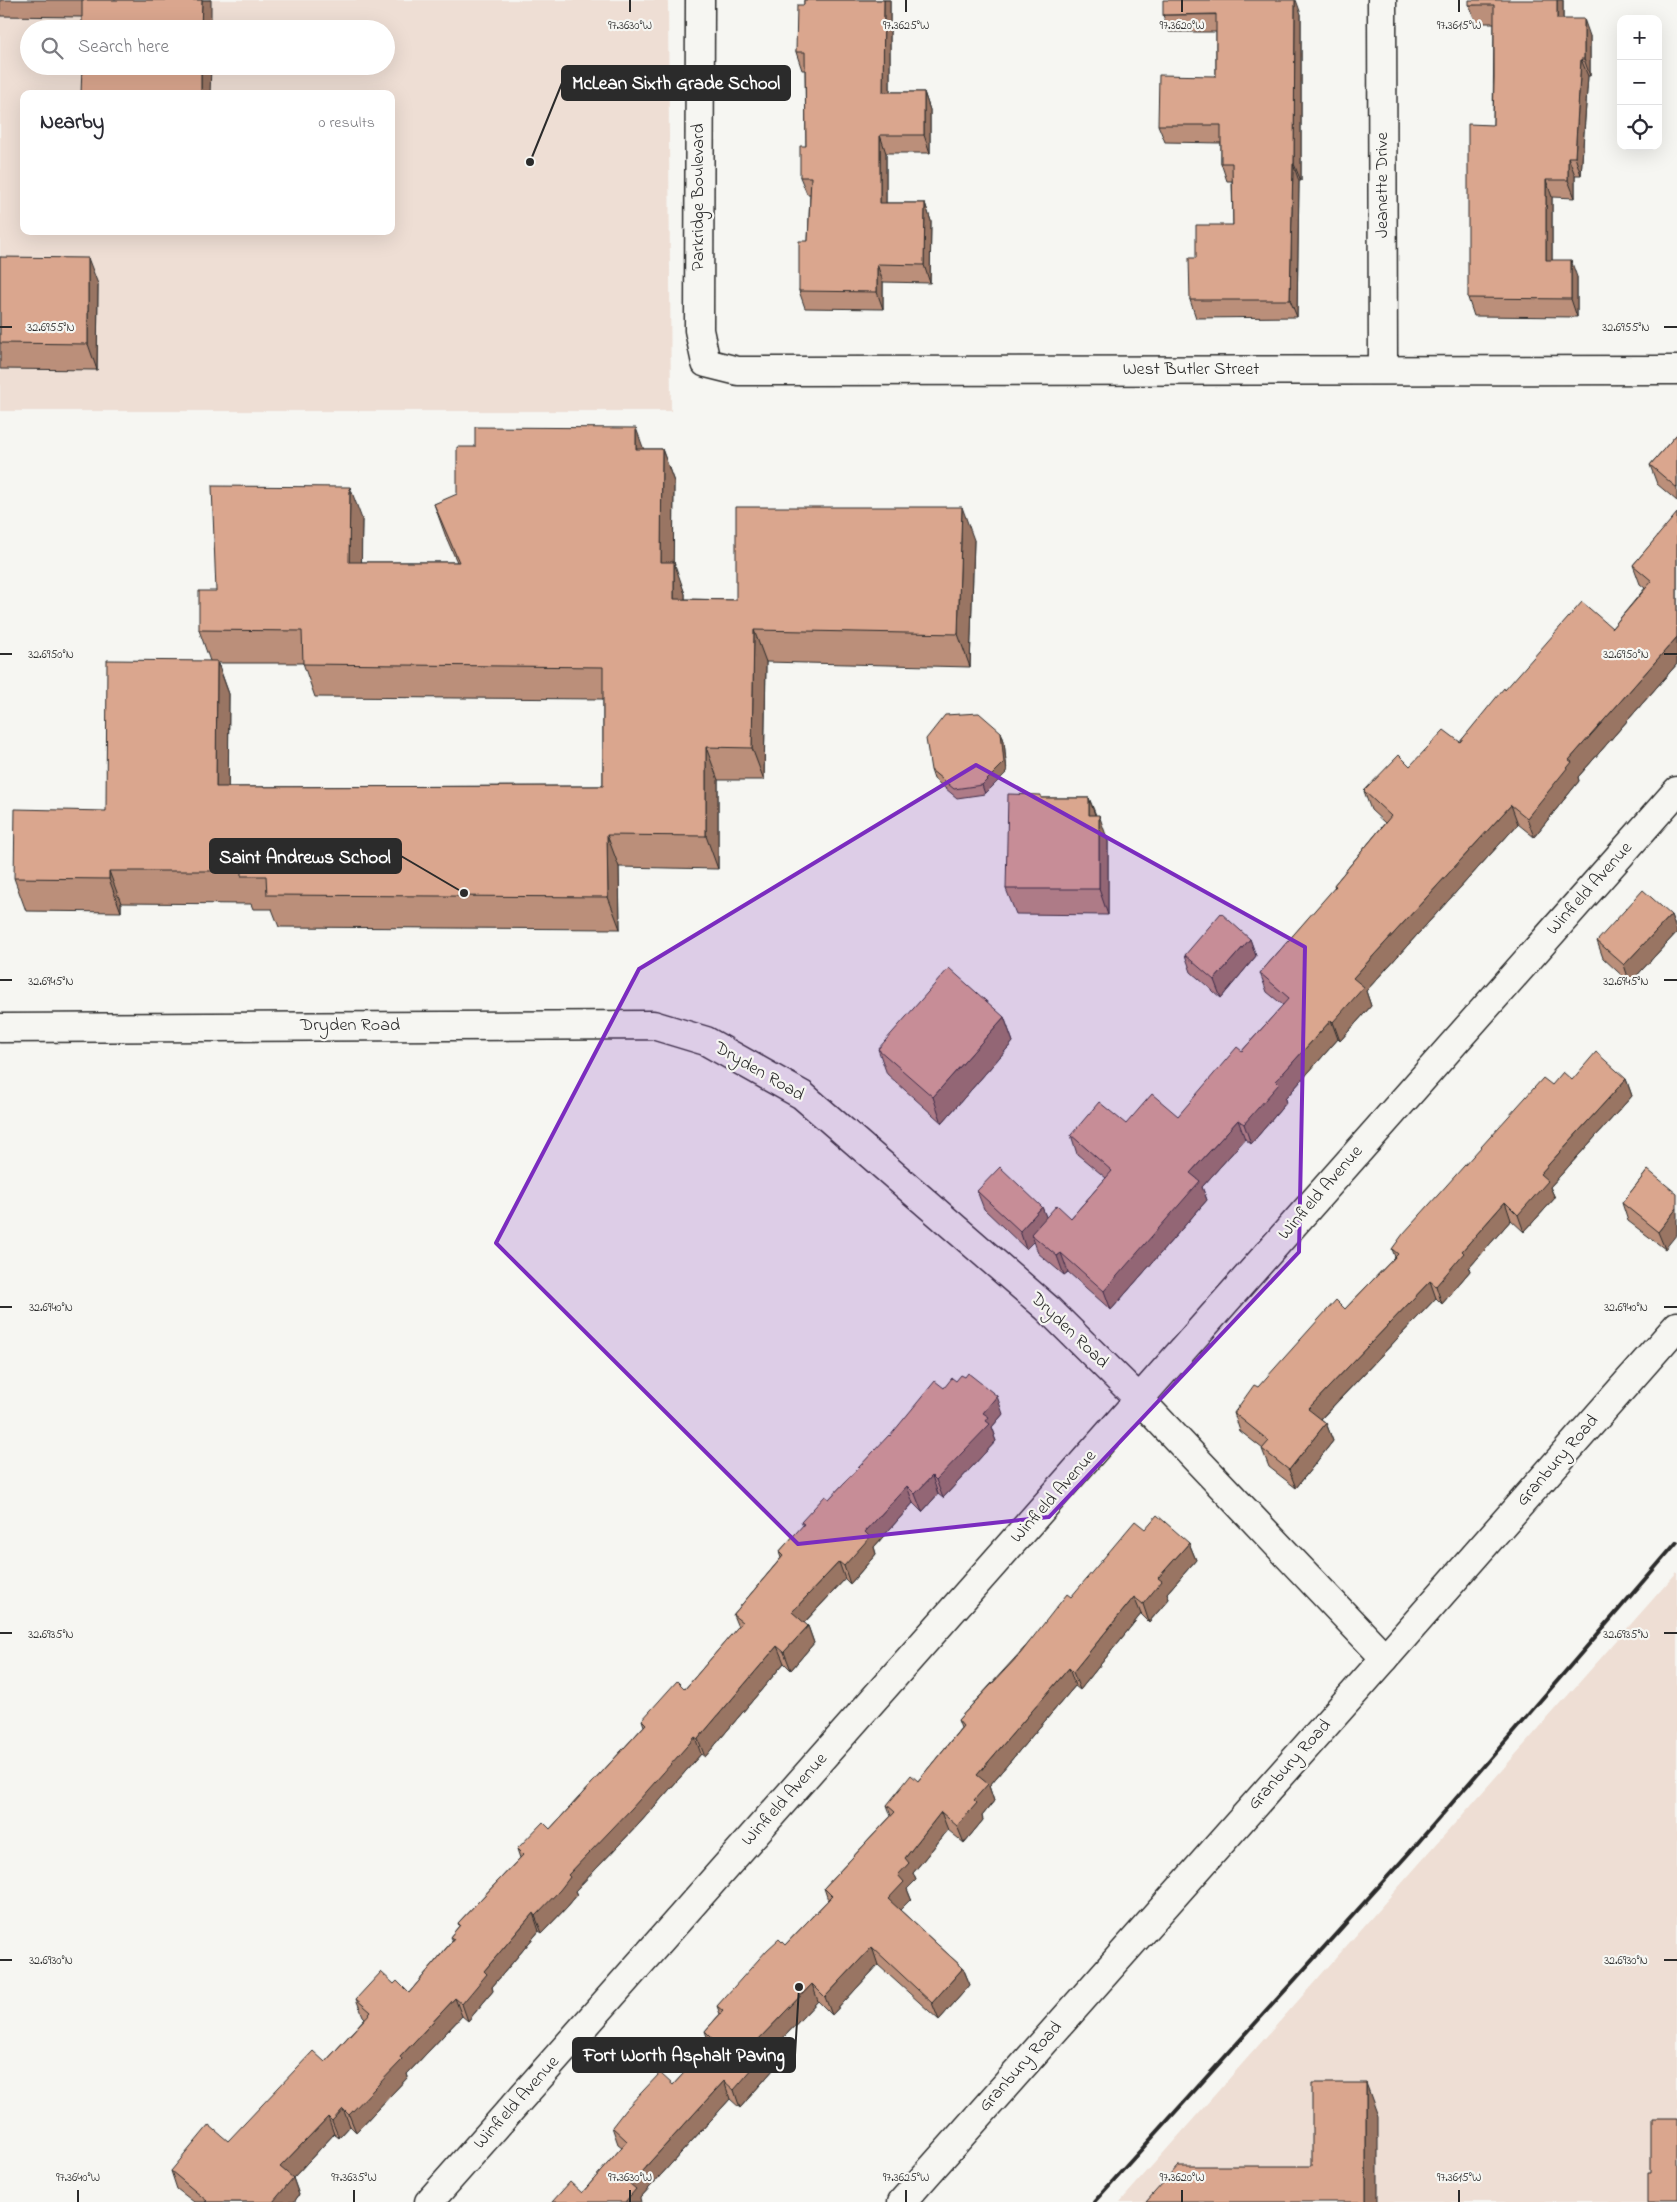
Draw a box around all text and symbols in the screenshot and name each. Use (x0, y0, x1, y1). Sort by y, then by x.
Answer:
map controls (1617, 15, 1662, 150)
button: + (1617, 15, 1662, 60)
text: 97.3630°W (608, 17, 652, 35)
text: 97.3625°W (883, 17, 929, 35)
text: 97.3620°W (1160, 17, 1204, 35)
text: 97.3615°W (1437, 17, 1481, 35)
search box (20, 20, 395, 75)
icon: search (38, 34, 66, 62)
text: Search here (78, 34, 169, 61)
button: − (1617, 60, 1662, 105)
callout: McLean Sixth Grade School (562, 66, 790, 100)
text: McLean Sixth Grade School (572, 71, 780, 98)
button: locate (1617, 105, 1662, 150)
text: Nearby (40, 108, 104, 138)
text: 0 results (319, 111, 375, 135)
street label: Parkridge Boulevard (686, 123, 713, 271)
street label: Jeanette Drive (1370, 131, 1396, 238)
text: 32.6955°N (27, 319, 75, 337)
text: 32.6955°N (1602, 319, 1650, 337)
street label: West Butler Street (1123, 357, 1259, 383)
text: 32.6950°N (28, 646, 74, 664)
text: 32.6950°N (1603, 646, 1649, 664)
street label: Winfield Avenue (1541, 836, 1640, 942)
callout: Saint Andrews School (210, 839, 401, 873)
text: Saint Andrews School (219, 845, 391, 872)
text: 32.6945°N (28, 973, 74, 991)
text: 32.6945°N (1603, 973, 1649, 991)
street label: Dryden Road (299, 1013, 400, 1039)
street label: Dryden Road (708, 1035, 809, 1108)
street label: Winfield Avenue (1272, 1139, 1370, 1246)
street label: Dryden Road (1023, 1286, 1114, 1375)
text: 32.6940°N (29, 1299, 73, 1317)
text: 32.6940°N (1604, 1299, 1648, 1317)
street label: Granbury Road (1511, 1409, 1605, 1513)
street label: Winfield Avenue (1005, 1444, 1104, 1550)
text: 32.6935°N (28, 1626, 74, 1644)
text: 32.6935°N (1603, 1626, 1649, 1644)
street label: Granbury Road (1242, 1714, 1338, 1816)
street label: Winfield Avenue (736, 1747, 835, 1853)
text: 32.6930°N (29, 1952, 73, 1970)
text: 32.6930°N (1604, 1952, 1648, 1970)
street label: Granbury Road (973, 2016, 1069, 2118)
callout: Fort Worth Asphalt Paving (573, 2038, 795, 2072)
text: Fort Worth Asphalt Paving (582, 2043, 785, 2072)
street label: Winfield Avenue (468, 2050, 567, 2156)
text: 97.3640°W (56, 2169, 100, 2187)
text: 97.3635°W (331, 2169, 377, 2187)
text: 97.3630°W (608, 2169, 652, 2187)
text: 97.3625°W (883, 2169, 929, 2187)
text: 97.3620°W (1160, 2169, 1204, 2187)
text: 97.3615°W (1437, 2169, 1481, 2187)

